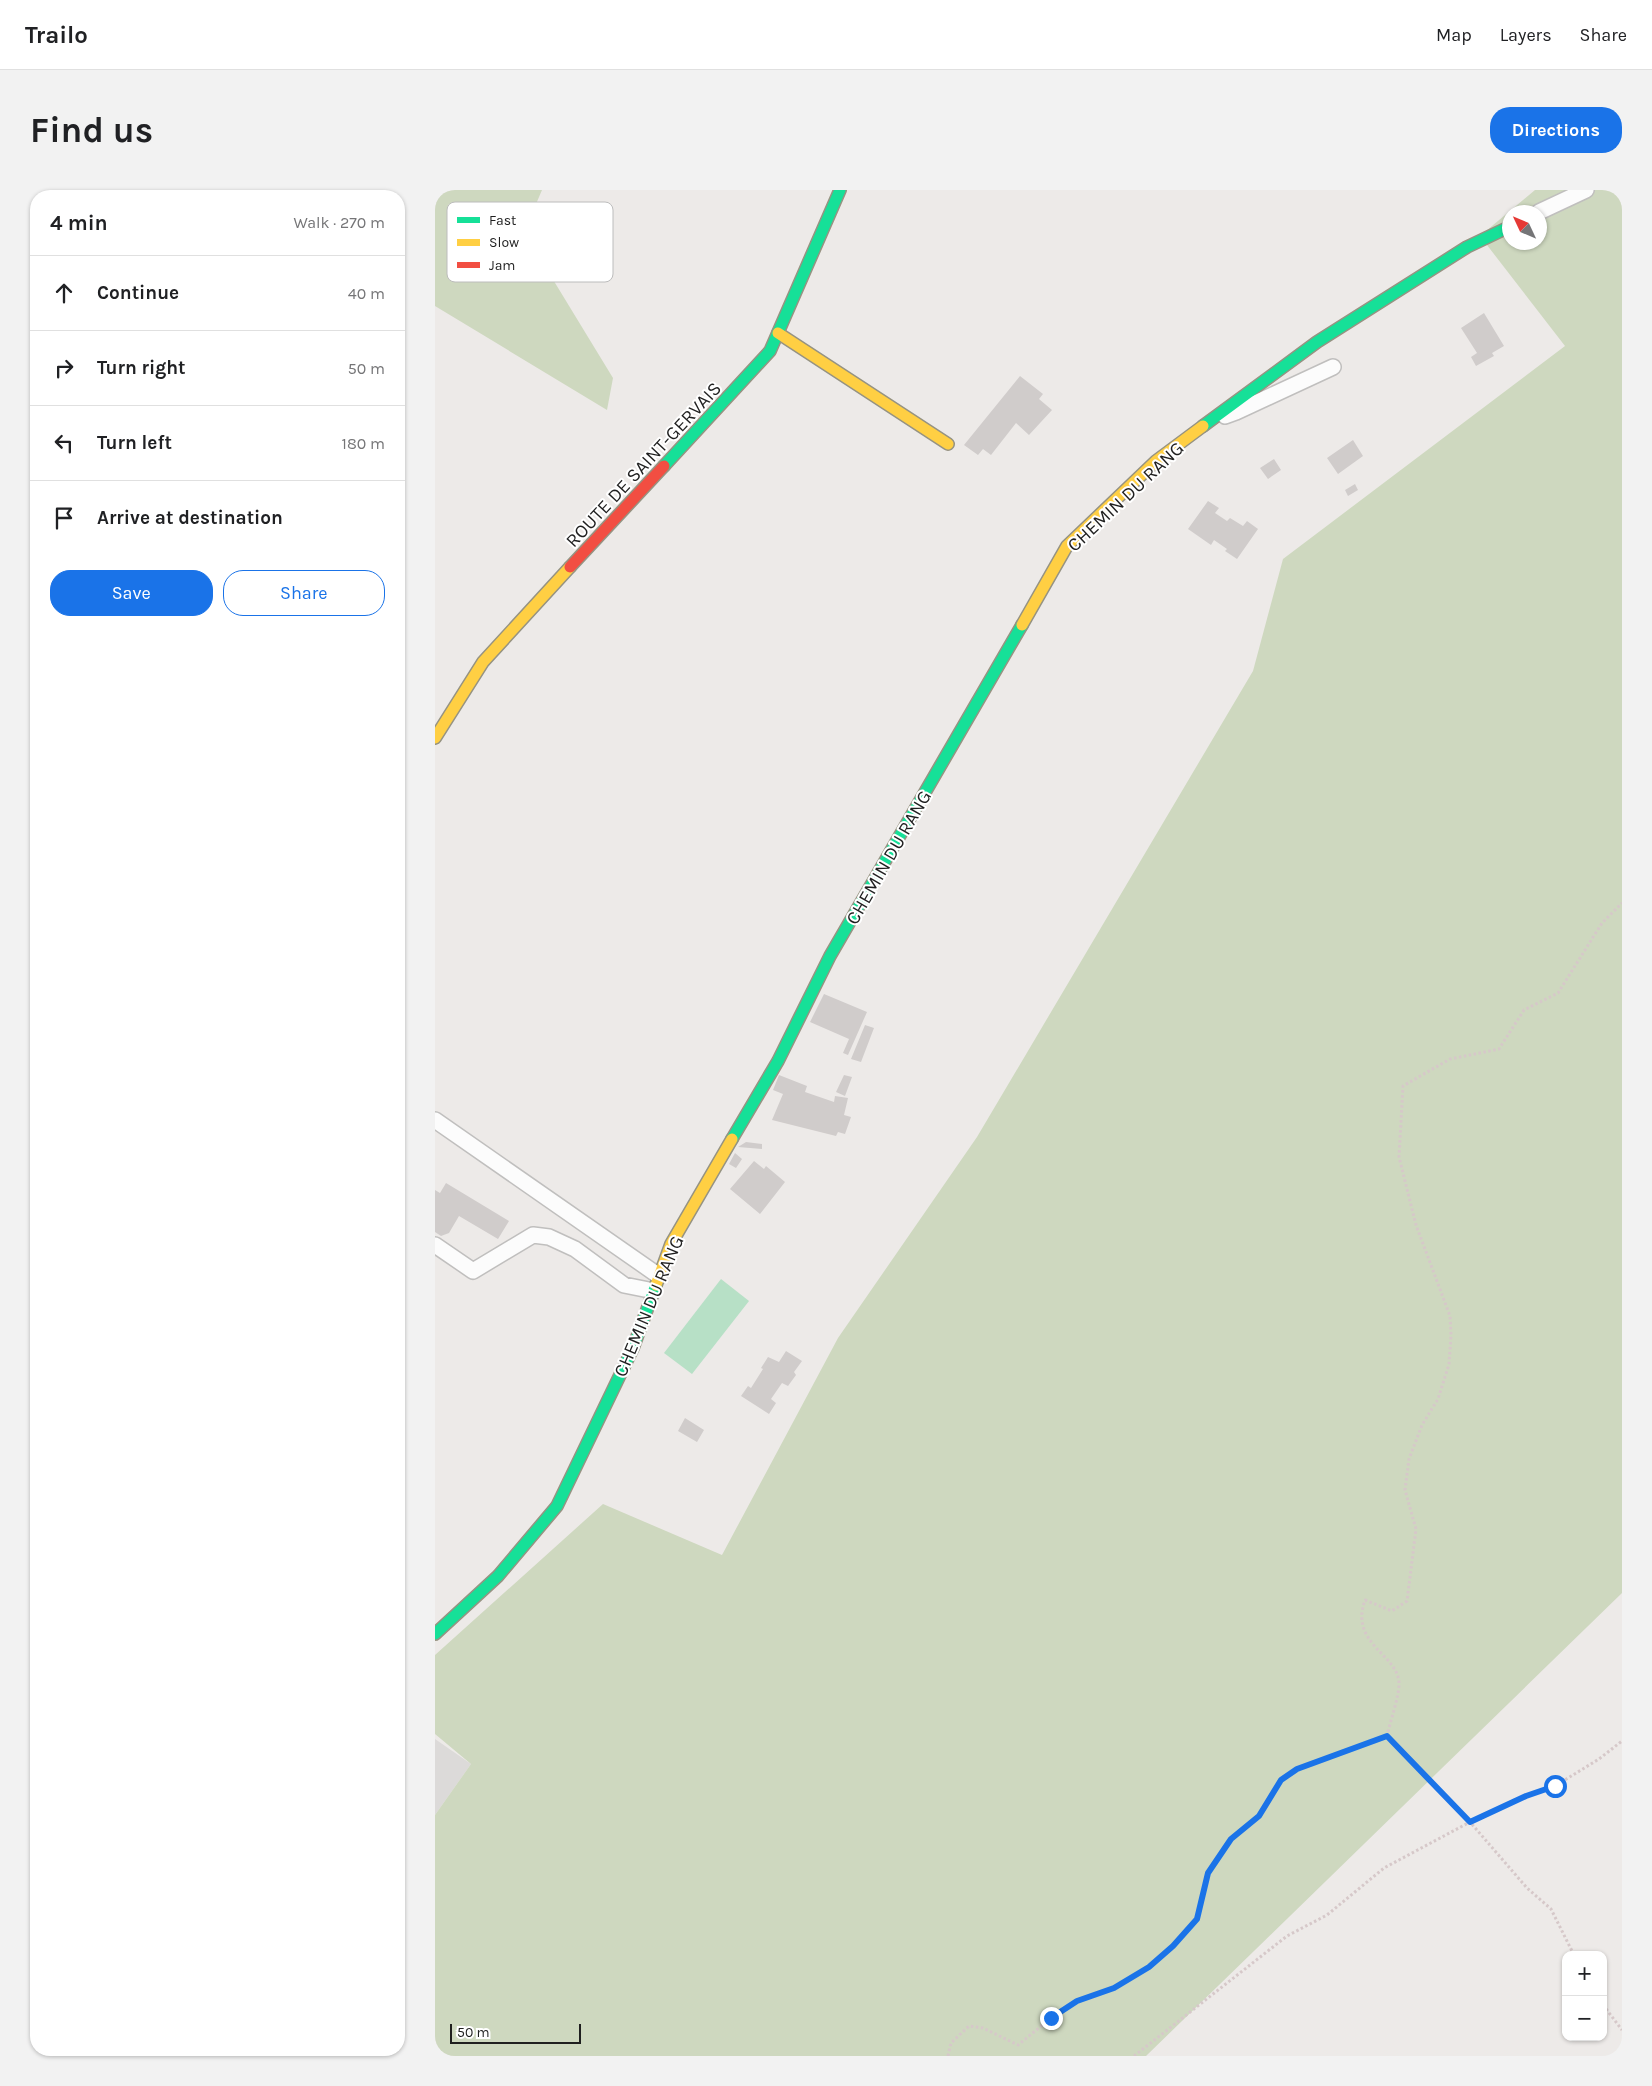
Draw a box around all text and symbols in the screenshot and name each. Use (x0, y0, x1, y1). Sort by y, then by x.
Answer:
text: Trailo (25, 21, 88, 49)
text: Map (1436, 24, 1472, 46)
text: Layers (1500, 24, 1552, 46)
text: Share (1580, 24, 1627, 46)
button: Directions (1490, 107, 1622, 153)
text: Find us (30, 110, 153, 151)
legend (447, 202, 613, 282)
north arrow (1502, 205, 1547, 250)
text: 4 min (50, 211, 108, 235)
text: Fast (489, 212, 516, 229)
text: Walk · 270 m (293, 213, 385, 232)
text: Slow (489, 234, 519, 251)
text: Jam (489, 257, 515, 274)
icon: ahead (50, 279, 78, 307)
text: Continue (97, 282, 179, 304)
text: 40 m (348, 284, 385, 303)
icon: right (50, 354, 78, 382)
text: Turn right (97, 357, 186, 379)
text: 50 m (348, 359, 385, 378)
street label: ROUTE DE SAINT-GERVAIS (561, 377, 726, 552)
icon: left (50, 429, 78, 457)
text: Turn left (97, 432, 172, 454)
text: 180 m (342, 434, 385, 453)
street label: CHEMIN DU RANG (1063, 437, 1188, 556)
icon: arrive (50, 504, 78, 532)
text: Arrive at destination (97, 507, 283, 529)
button: Save (50, 570, 213, 616)
button: Share (223, 570, 385, 616)
street label: CHEMIN DU RANG (842, 787, 936, 928)
street label: CHEMIN DU RANG (609, 1233, 689, 1380)
route start (1544, 1775, 1567, 1798)
map controls (1562, 1951, 1607, 2041)
button: + (1562, 1951, 1607, 1996)
button: − (1562, 1996, 1607, 2041)
route end (1040, 2007, 1063, 2030)
scale bar (450, 2021, 581, 2044)
text: 50 m (457, 2024, 490, 2041)

